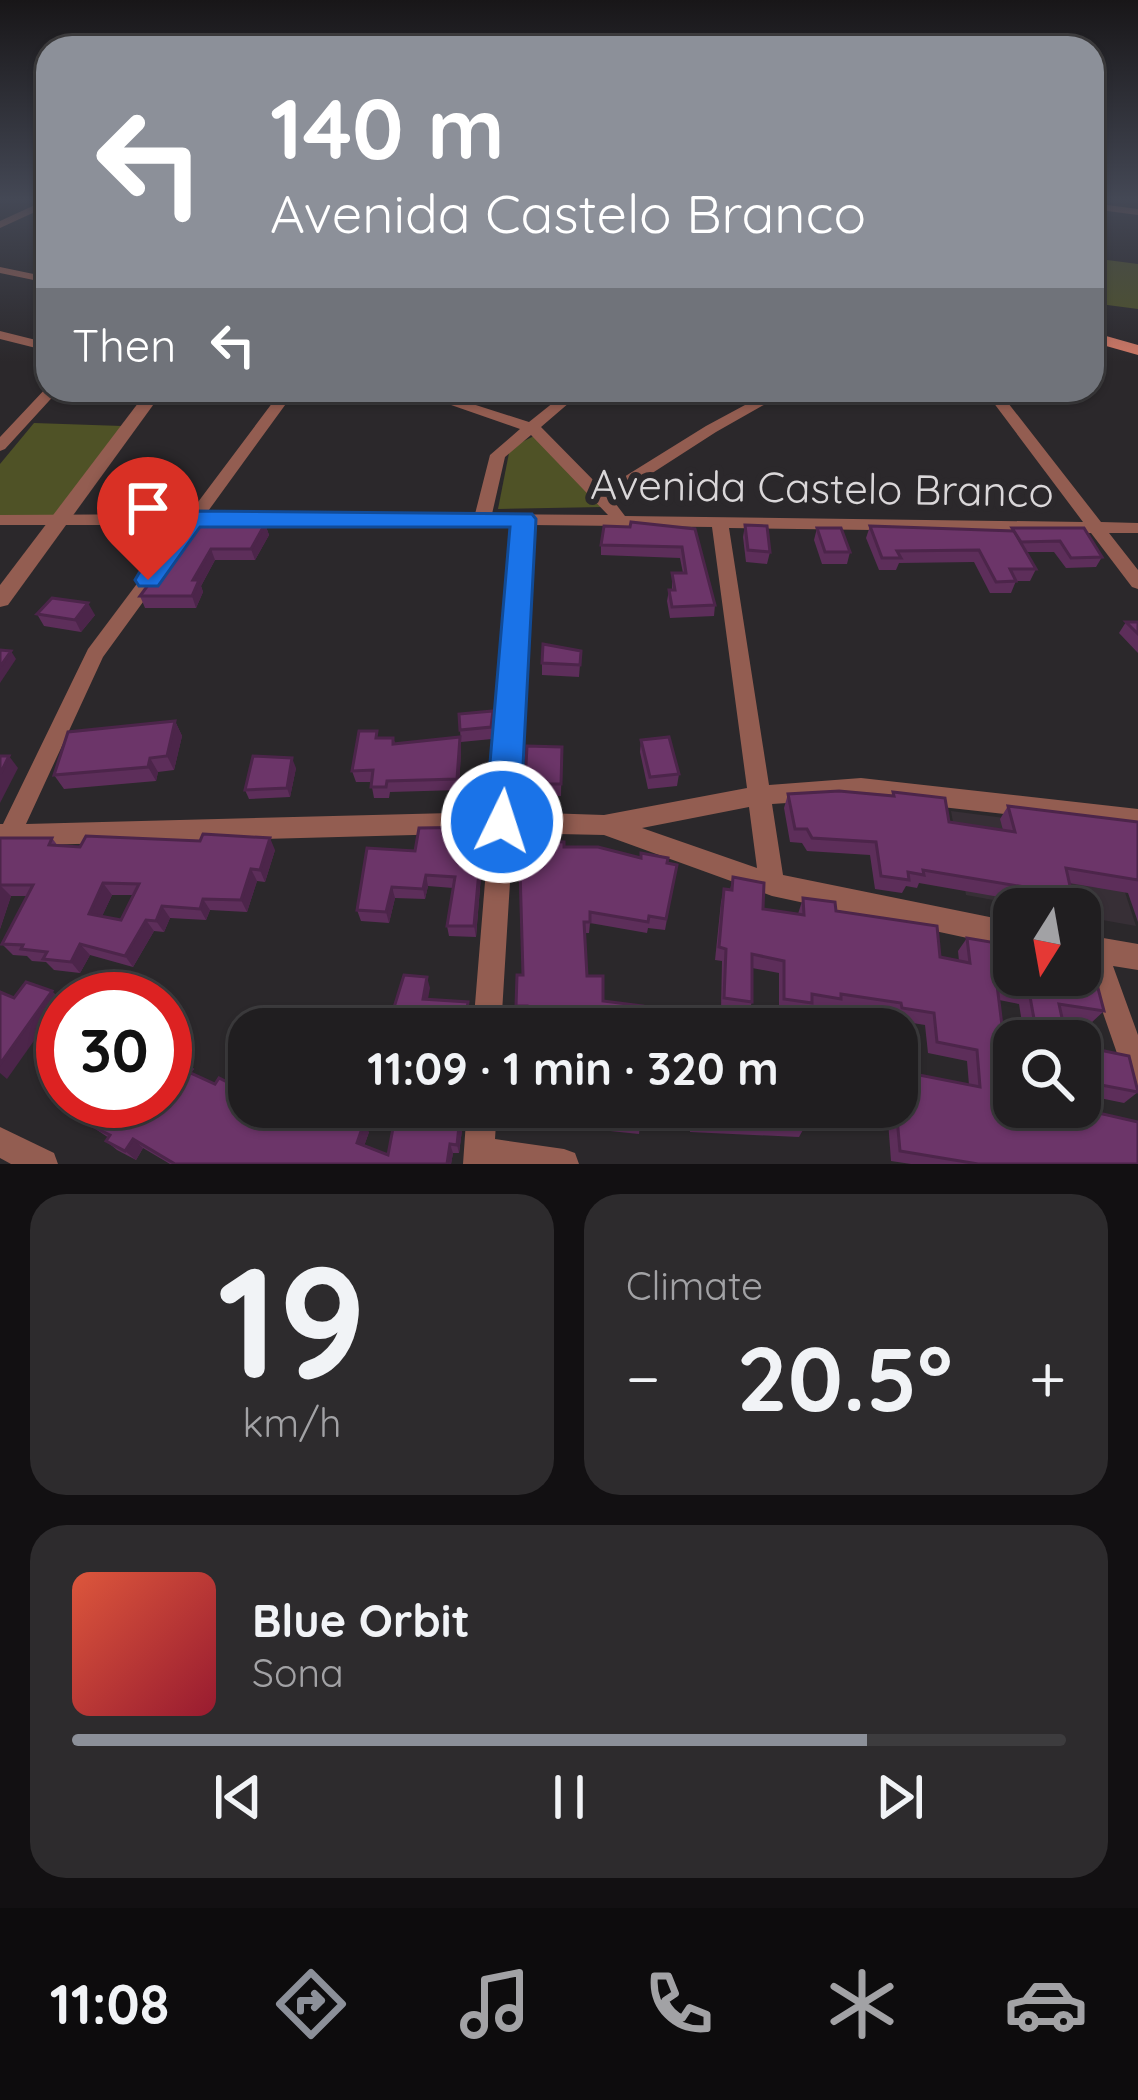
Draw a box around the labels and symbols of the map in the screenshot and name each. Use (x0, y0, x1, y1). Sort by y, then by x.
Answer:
pin (97, 457, 199, 580)
street label: Avenida Castelo Branco (590, 457, 1054, 518)
position arrow (439, 759, 565, 885)
north arrow (993, 888, 1101, 996)
speed limit sign: 30 (36, 972, 192, 1128)

